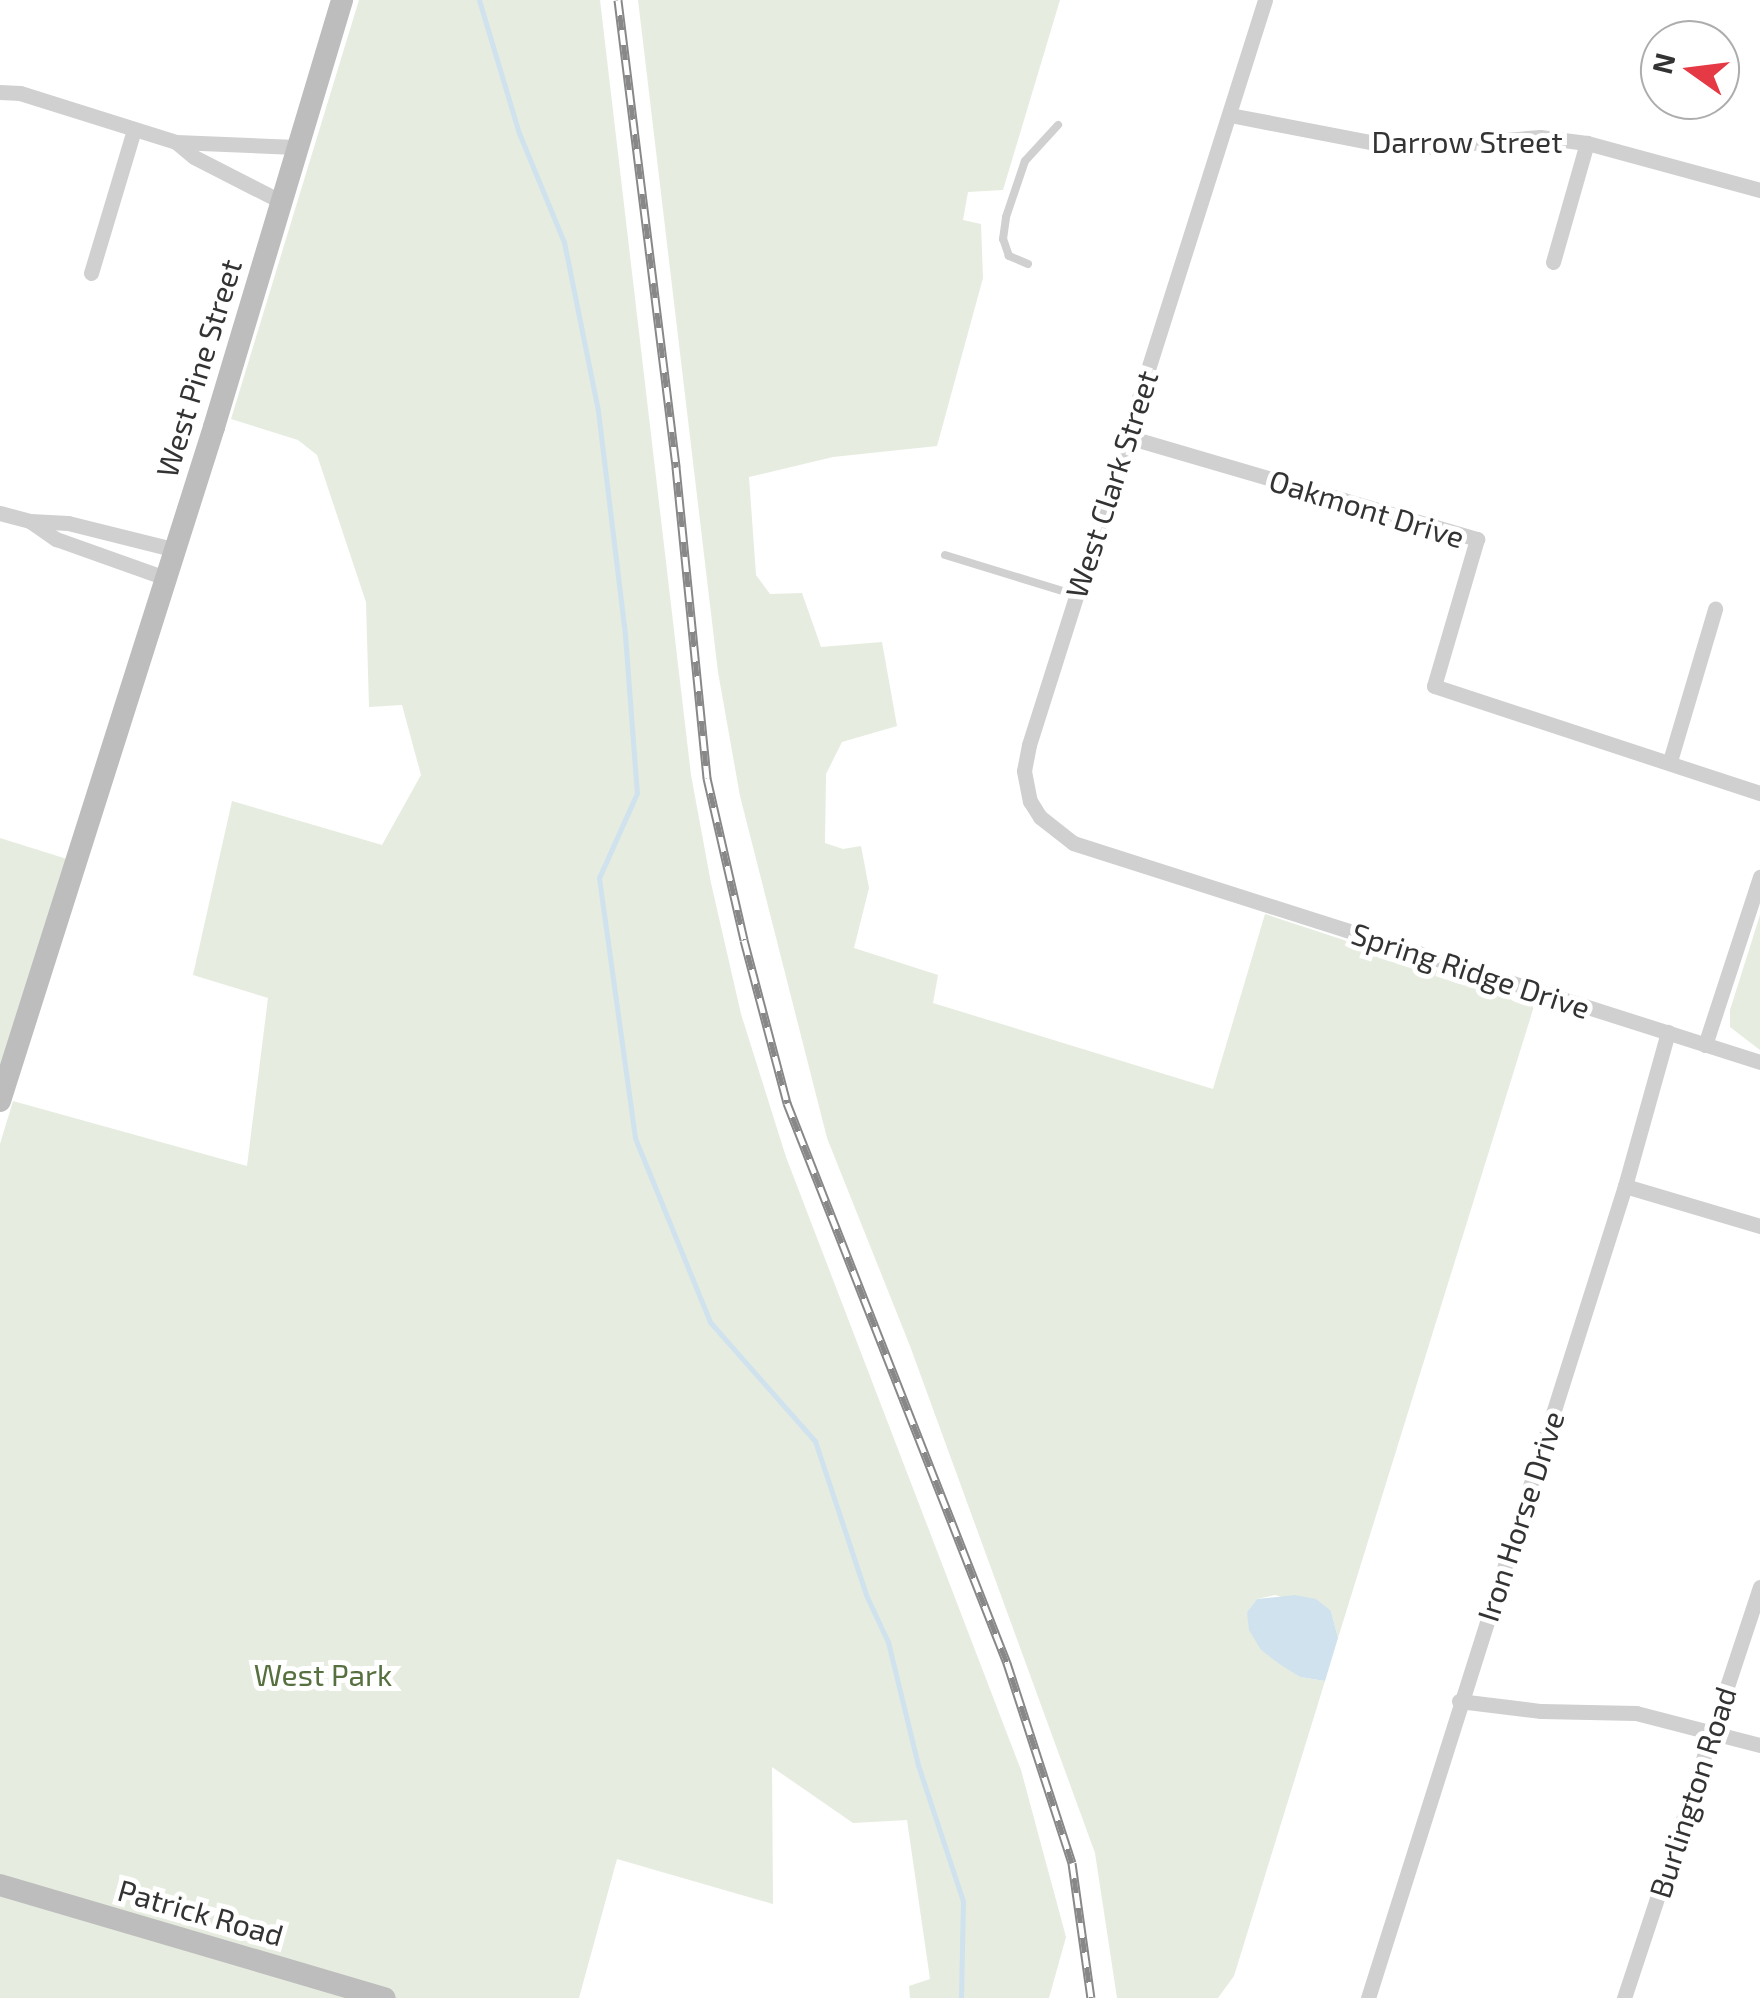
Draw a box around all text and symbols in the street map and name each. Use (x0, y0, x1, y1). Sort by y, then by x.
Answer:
north arrow (1640, 20, 1740, 120)
text: N (1644, 49, 1682, 77)
street label: Darrow Street (1371, 123, 1563, 159)
street label: West Pine Street (148, 255, 248, 481)
street label: West Clark Street (1057, 366, 1165, 602)
street label: Oakmont Drive (1265, 461, 1469, 555)
street label: Spring Ridge Drive (1347, 915, 1595, 1025)
street label: Iron Horse Drive (1469, 1406, 1571, 1626)
park label: West Park (254, 1656, 392, 1692)
street label: Burlington Road (1641, 1682, 1743, 1902)
street label: Patrick Road (114, 1871, 288, 1953)

